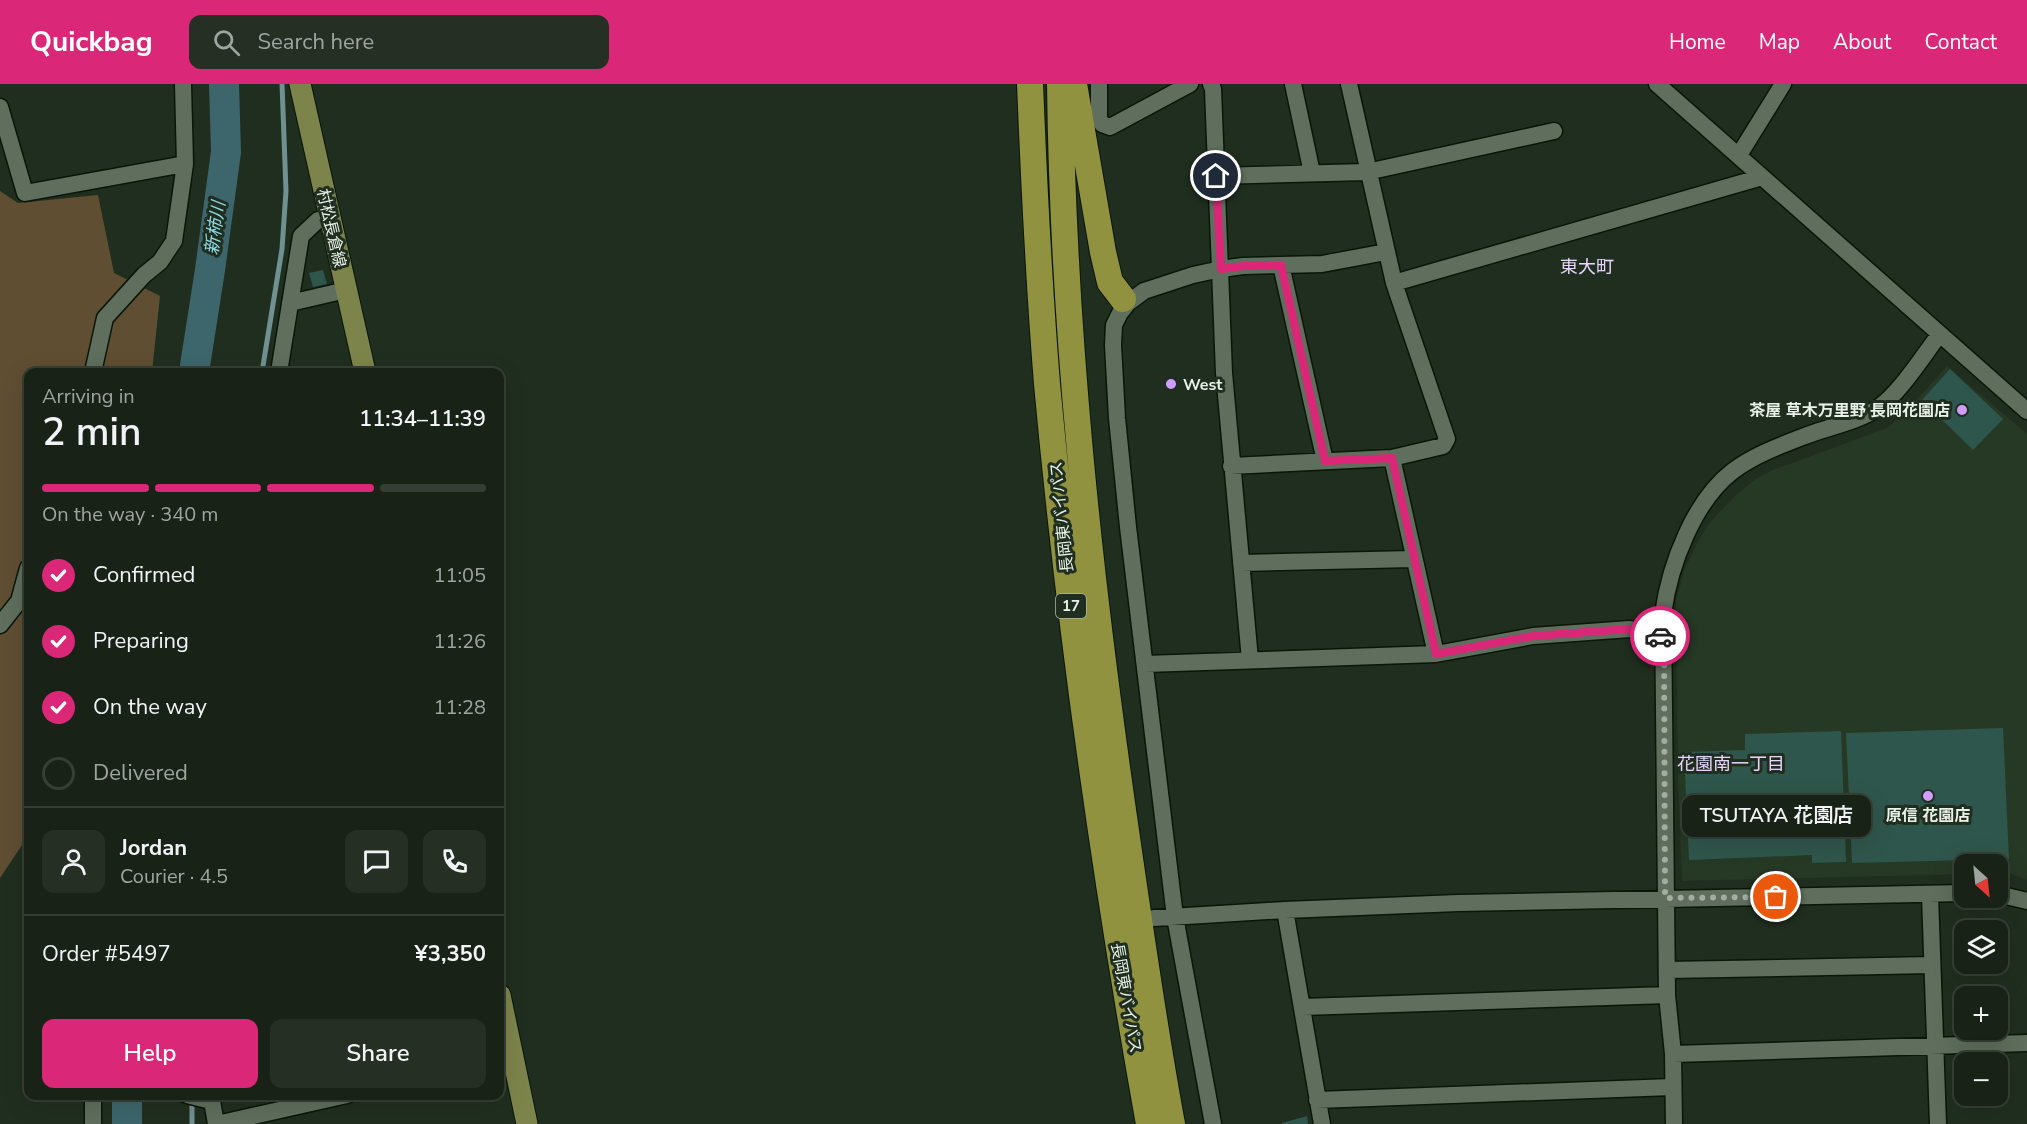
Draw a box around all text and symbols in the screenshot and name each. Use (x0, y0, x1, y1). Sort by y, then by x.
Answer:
search box (189, 15, 609, 69)
text: Quickbag (30, 23, 153, 61)
icon: search (210, 26, 243, 59)
text: Search here (258, 27, 374, 57)
text: Home (1669, 28, 1726, 56)
text: Map (1759, 28, 1800, 56)
text: About (1833, 28, 1891, 56)
text: Contact (1924, 28, 1997, 56)
pin (1190, 150, 1241, 201)
icon: home (1199, 159, 1232, 192)
street label: 村松長倉線 (311, 187, 351, 270)
water label: 新柿川 (199, 198, 231, 256)
district label: 東大町 (1560, 255, 1614, 279)
place label: West (1183, 374, 1223, 396)
marker: West (1164, 377, 1178, 391)
text: Arriving in (42, 383, 135, 410)
place label: 茶屋 草木万里野 長岡花園店 (1749, 400, 1950, 422)
marker: 茶屋 草木万里野 長岡花園店 (1955, 403, 1969, 417)
text: 11:34–11:39 (359, 404, 486, 434)
text: 2 min (42, 406, 141, 459)
street label: 長岡東バイパス (1045, 460, 1079, 574)
text: On the way · 340 m (42, 501, 218, 528)
icon: check (42, 559, 75, 592)
text: Confirmed (93, 560, 195, 590)
text: 11:05 (433, 562, 486, 589)
road number: 17 (1056, 594, 1086, 618)
courier (1630, 606, 1690, 666)
icon: car (1644, 620, 1677, 653)
icon: check (42, 625, 75, 658)
text: Preparing (93, 626, 189, 656)
text: 11:26 (433, 628, 486, 655)
icon: check (42, 691, 75, 724)
text: On the way (93, 692, 207, 722)
text: 11:28 (433, 694, 486, 721)
district label: 花園南一丁目 (1677, 752, 1785, 776)
text: Delivered (93, 758, 188, 788)
marker: 原信 花園店 (1921, 789, 1935, 803)
callout: TSUTAYA 花園店 (1682, 795, 1870, 837)
text: TSUTAYA 花園店 (1700, 802, 1853, 829)
place label: 原信 花園店 (1886, 805, 1970, 827)
button: person (42, 830, 105, 893)
button: chat (345, 830, 408, 893)
button: phone (423, 830, 486, 893)
text: Jordan (120, 833, 187, 863)
north arrow (1954, 854, 2008, 908)
map controls (1954, 854, 2008, 1106)
text: Courier · 4.5 (120, 863, 228, 890)
pin (1750, 871, 1801, 922)
icon: bag (1759, 880, 1792, 913)
button: layers (1954, 920, 2008, 974)
text: Order #5497 (42, 939, 171, 969)
text: ¥3,350 (415, 939, 486, 969)
street label: 長岡東バイパス (1105, 941, 1147, 1055)
button: + (1954, 986, 2008, 1040)
button: Help (42, 1019, 258, 1088)
button: Share (270, 1019, 486, 1088)
button: − (1954, 1052, 2008, 1106)

